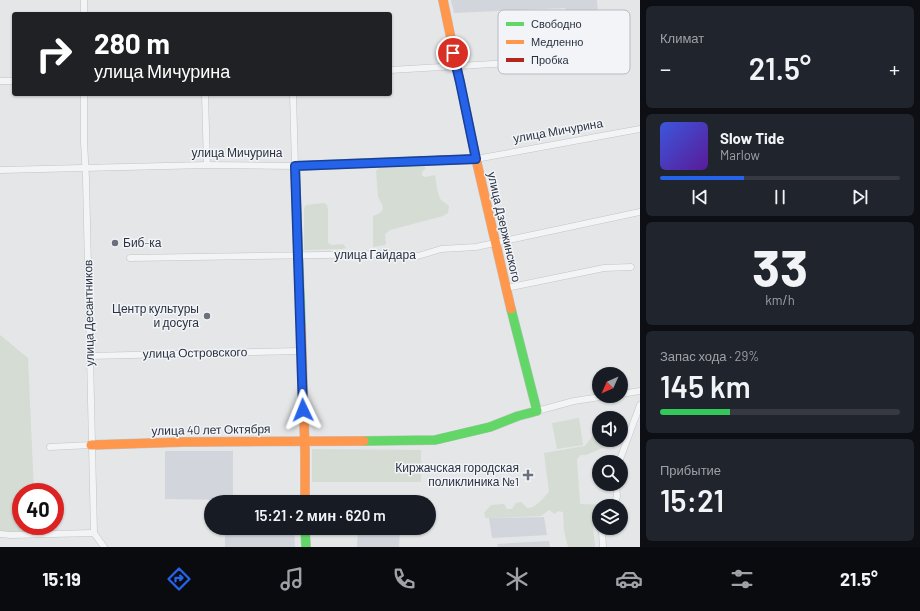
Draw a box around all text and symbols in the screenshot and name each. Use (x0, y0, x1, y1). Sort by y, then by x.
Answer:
legend (498, 10, 630, 74)
text: Свободно (531, 17, 582, 30)
text: 280 m (94, 26, 170, 60)
icon: right (28, 28, 80, 80)
text: Климат (660, 30, 704, 46)
text: Медленно (531, 35, 583, 48)
pin (436, 36, 470, 70)
icon: arrive (442, 42, 464, 64)
text: 21.5° (749, 50, 811, 86)
text: Пробка (531, 53, 569, 66)
text: − (660, 55, 671, 81)
text: + (889, 55, 900, 81)
text: улица Мичурина (94, 60, 230, 82)
street label: улица Мичурина (512, 115, 604, 146)
text: Slow Tide (720, 129, 784, 147)
street label: улица Мичурина (192, 145, 283, 160)
text: Marlow (720, 147, 760, 163)
street label: улица Дзержинского (484, 170, 525, 284)
icon: previous (689, 186, 711, 208)
icon: pause (769, 186, 791, 208)
icon: next (849, 186, 871, 208)
place label: Биб-ка (123, 235, 162, 249)
text: 33 (752, 235, 808, 297)
marker: Биб-ка (110, 238, 120, 248)
street label: улица Гайдара (334, 247, 416, 262)
street label: улица Десантников (80, 260, 97, 367)
text: km/h (765, 292, 795, 308)
place label: Центр культуры и досуга (112, 301, 199, 330)
marker: Центр культуры и досуга (202, 311, 212, 321)
street label: улица Островского (143, 344, 248, 361)
text: Запас хода · 29% (660, 348, 759, 364)
north arrow (592, 367, 628, 403)
map controls (592, 367, 628, 535)
text: 145 km (660, 368, 751, 404)
position arrow (282, 389, 324, 431)
button: sound (592, 411, 628, 447)
street label: улица 40 лет Октября (151, 421, 271, 438)
button: search (592, 455, 628, 491)
place label: Киржачская городская поликлиника №1 (395, 460, 519, 488)
text: Прибытие (660, 462, 721, 478)
marker: Киржачская городская поликлиника №1 (522, 469, 534, 481)
text: 15:21 (660, 482, 724, 518)
speed limit sign: 40 (12, 483, 64, 535)
button: layers (592, 499, 628, 535)
text: 15:21 · 2 мин · 620 m (254, 506, 386, 524)
icon: directions (165, 565, 193, 593)
icon: music (278, 565, 306, 593)
icon: phone (390, 565, 418, 593)
icon: climate (503, 565, 531, 593)
icon: car (615, 565, 643, 593)
icon: filters (728, 565, 756, 593)
text: 15:19 (42, 568, 81, 590)
text: 21.5° (840, 568, 878, 590)

